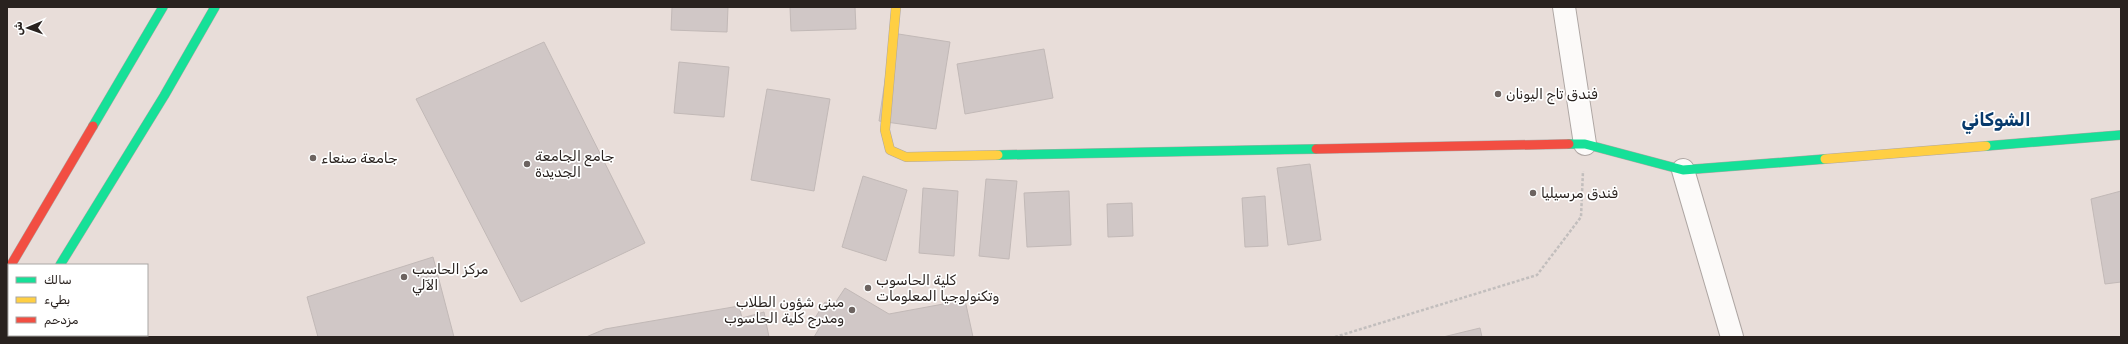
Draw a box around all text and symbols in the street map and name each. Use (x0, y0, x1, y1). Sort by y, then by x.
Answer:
north arrow (8, 8, 48, 48)
text: ش (12, 21, 25, 36)
place label: فندق تاج اليونان (1506, 86, 1598, 105)
marker: فندق تاج اليونان (1493, 89, 1503, 99)
district label: الشوكاني (1961, 109, 2031, 134)
place label: جامع الجامعة الجديدة (535, 148, 614, 181)
place label: جامعة صنعاء (321, 150, 398, 167)
marker: جامعة صنعاء (308, 153, 318, 163)
marker: جامع الجامعة الجديدة (522, 159, 532, 169)
place label: فندق مرسيليا (1541, 185, 1618, 202)
marker: فندق مرسيليا (1528, 188, 1538, 198)
place label: مركز الحاسب الآلي (412, 261, 489, 296)
legend (8, 264, 148, 336)
marker: مركز الحاسب الآلي (399, 272, 409, 282)
place label: كلية الحاسوب وتكنولوجيا المعلومات (876, 272, 999, 305)
text: سالك (44, 273, 72, 287)
marker: كلية الحاسوب وتكنولوجيا المعلومات (863, 283, 873, 293)
text: بطيء (44, 293, 70, 309)
place label: مبنى شؤون الطلاب ومدرج كلية الحاسوب (724, 294, 844, 329)
marker: مبنى شؤون الطلاب ومدرج كلية الحاسوب (847, 305, 857, 315)
text: مزدحم (44, 313, 79, 328)

